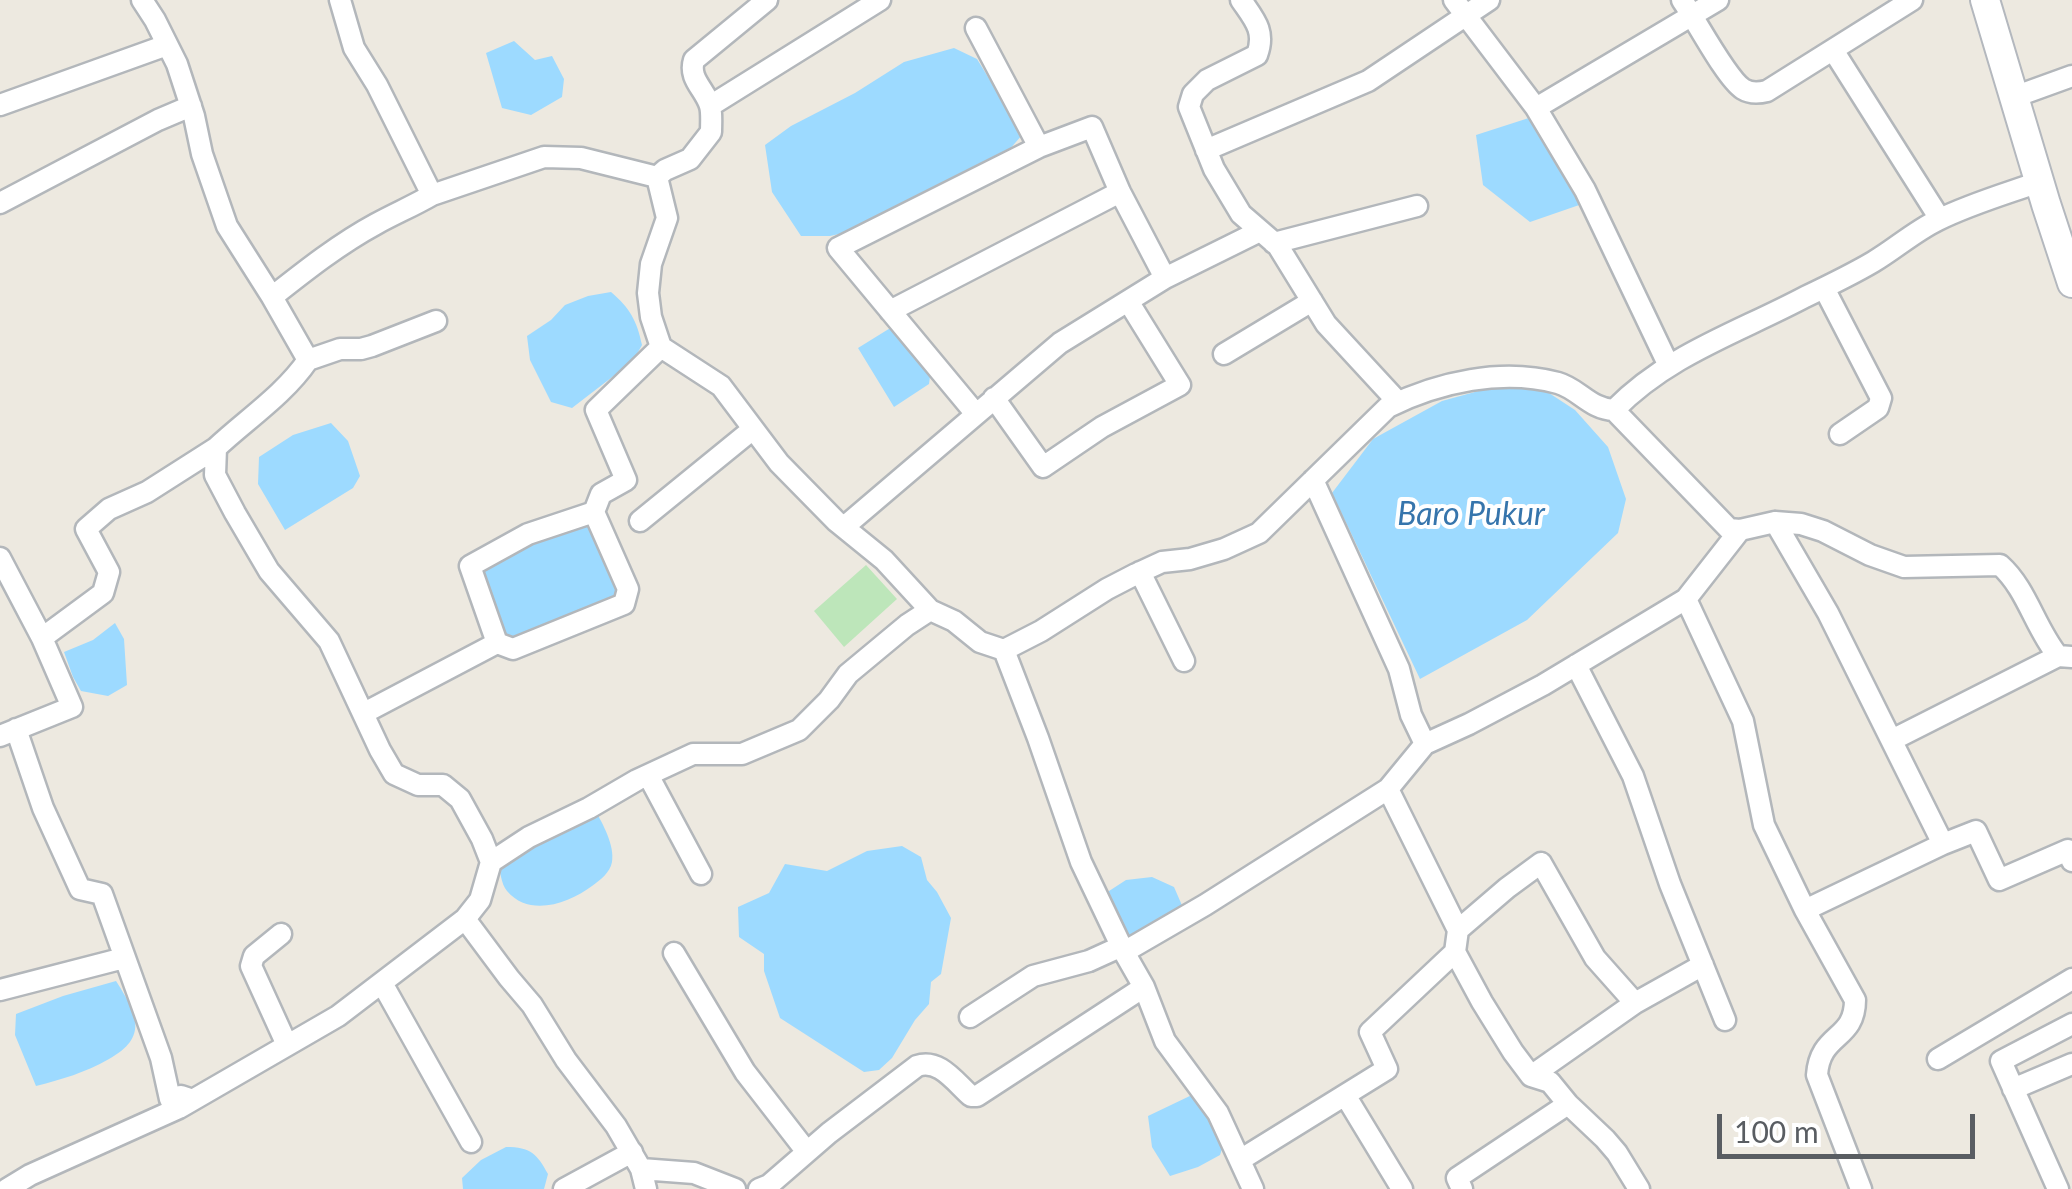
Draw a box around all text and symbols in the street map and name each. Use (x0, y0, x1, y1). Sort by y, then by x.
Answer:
water label: Baro Pukur (1397, 496, 1545, 534)
scale bar (1722, 1094, 1980, 1156)
text: 100 m (1734, 1113, 1819, 1149)

